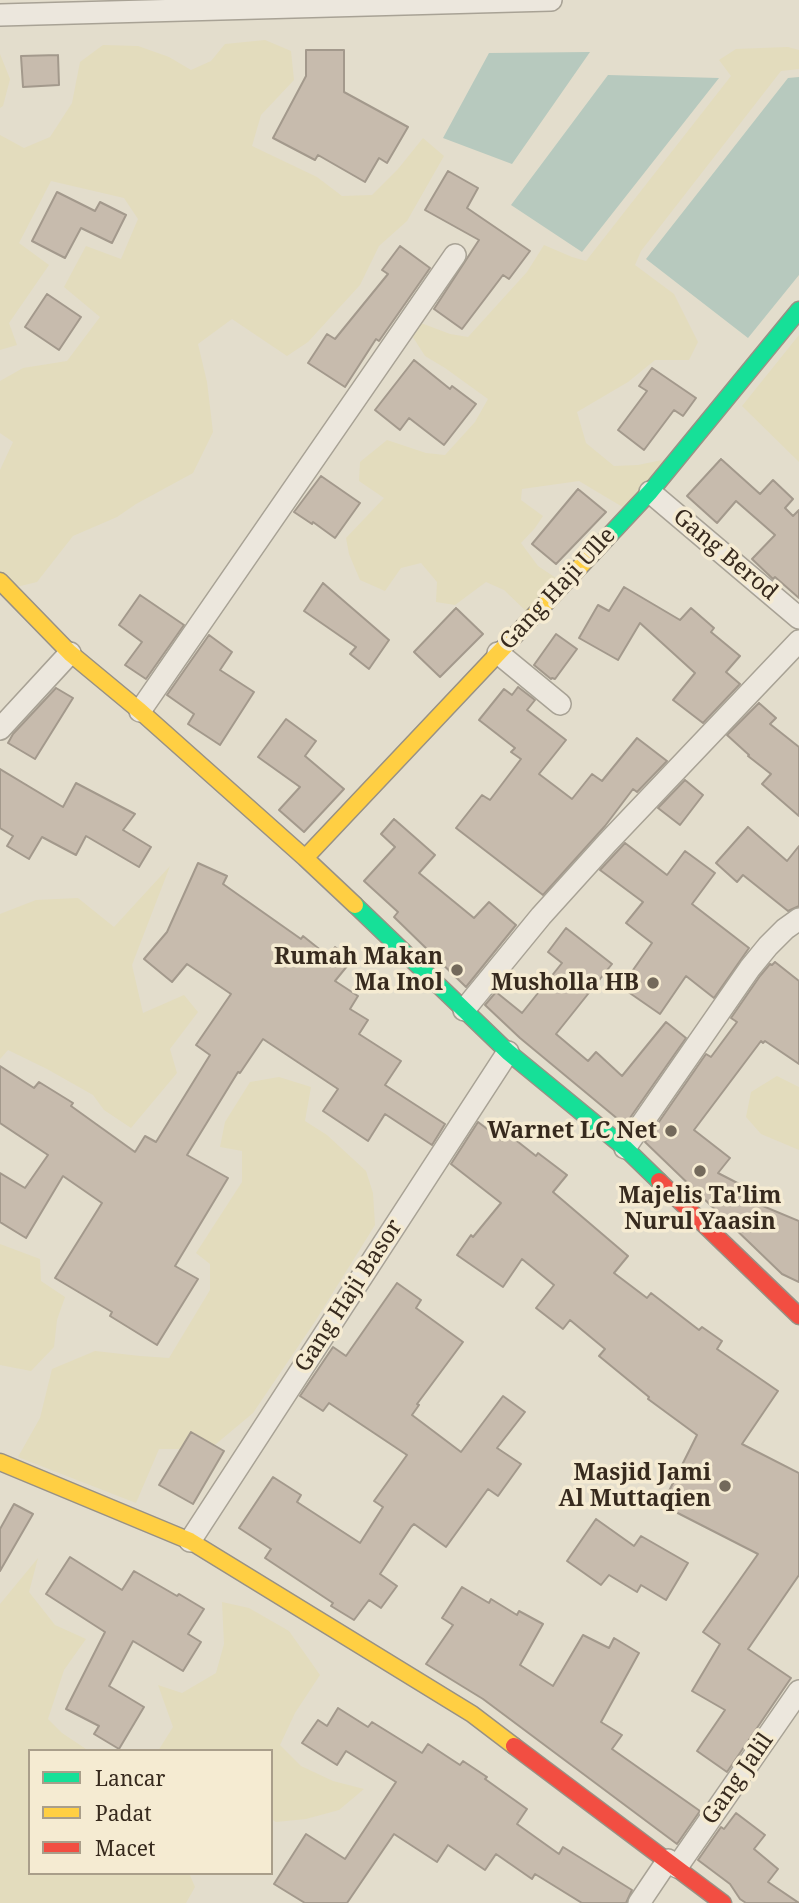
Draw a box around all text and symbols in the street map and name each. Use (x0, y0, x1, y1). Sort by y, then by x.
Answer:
street label: Gang Berod (667, 503, 783, 607)
street label: Gang Haji Ulle (494, 522, 622, 656)
place label: Rumah Makan Ma Inol (274, 943, 443, 997)
marker: Rumah Makan Ma Inol (449, 962, 465, 978)
place label: Musholla HB (491, 969, 639, 997)
marker: Musholla HB (645, 975, 661, 991)
place label: Warnet LC Net (487, 1117, 657, 1145)
marker: Warnet LC Net (663, 1123, 679, 1139)
marker: Majelis Ta'lim Nurul Yaasin (692, 1163, 708, 1179)
place label: Majelis Ta'lim Nurul Yaasin (619, 1182, 781, 1236)
street label: Gang Haji Basor (289, 1214, 409, 1378)
place label: Masjid Jami Al Muttaqien (558, 1459, 711, 1513)
marker: Masjid Jami Al Muttaqien (717, 1478, 733, 1494)
street label: Gang Jalil (696, 1728, 780, 1830)
legend (28, 1749, 273, 1875)
text: Lancar (95, 1764, 166, 1792)
text: Padat (95, 1799, 152, 1827)
text: Macet (95, 1834, 155, 1862)

